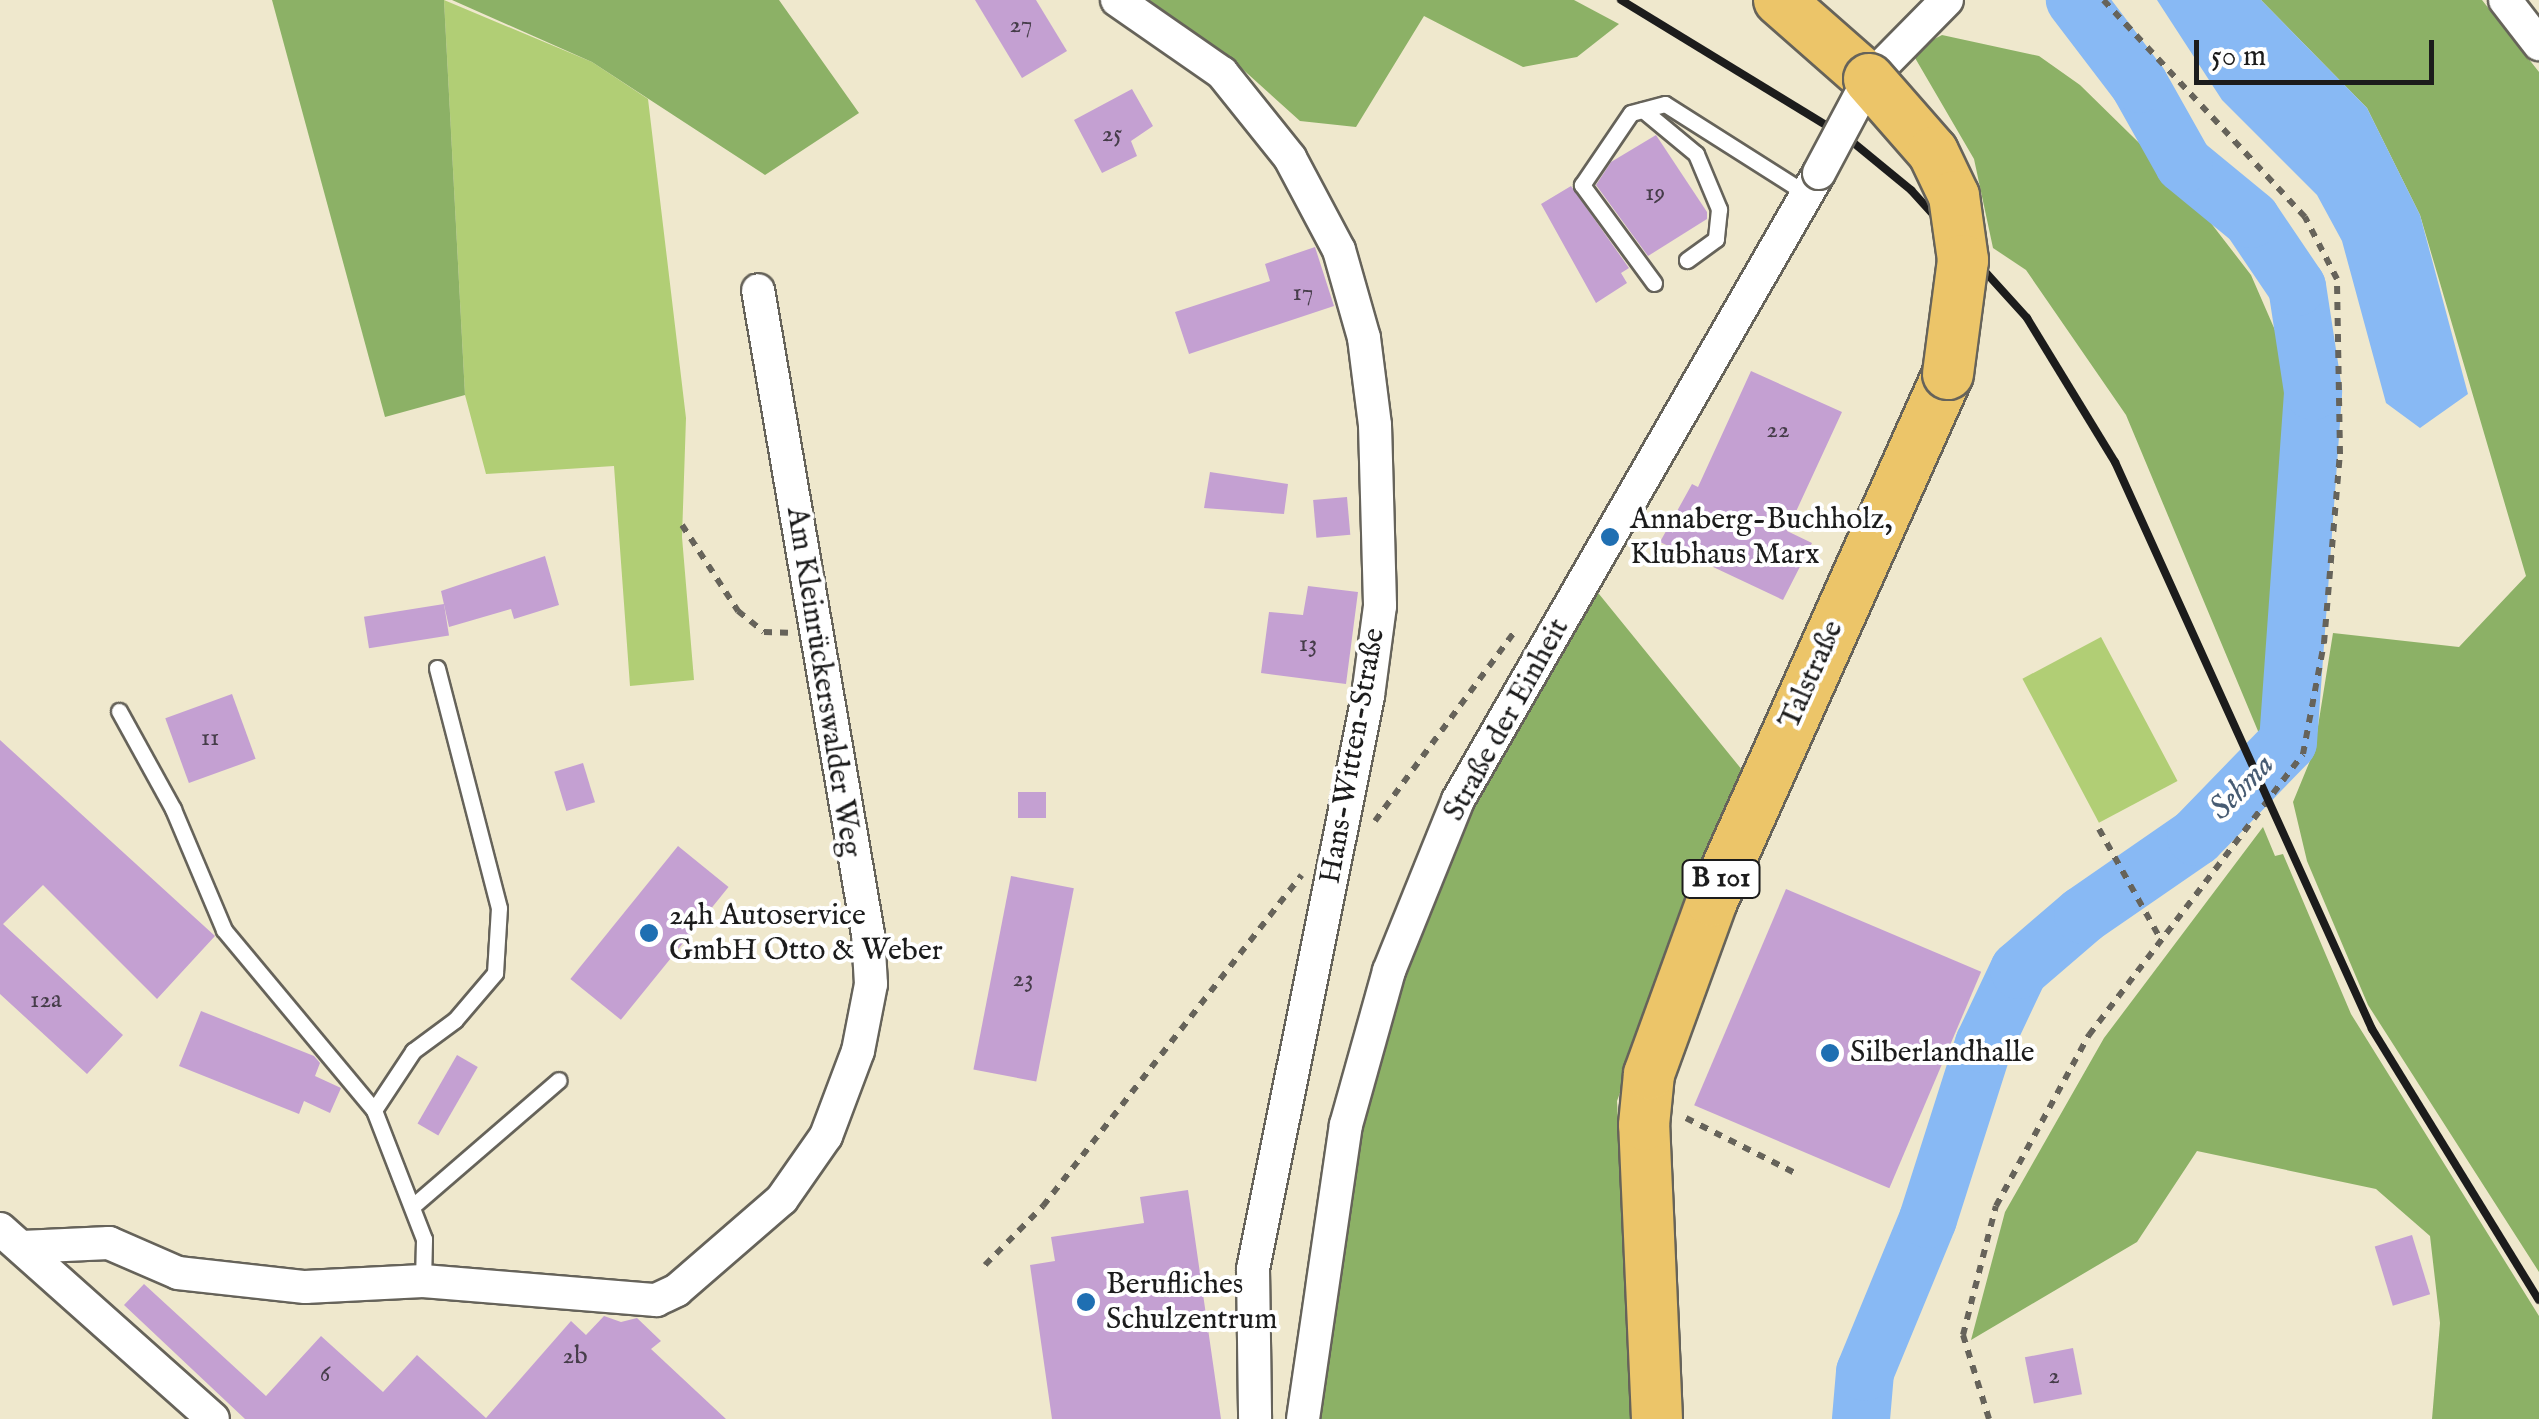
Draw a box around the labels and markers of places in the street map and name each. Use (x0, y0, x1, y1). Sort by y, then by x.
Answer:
place label: Annaberg-Buchholz, Klubhaus Marx (1630, 502, 1892, 572)
marker: Annaberg-Buchholz, Klubhaus Marx (1599, 526, 1621, 548)
place label: 24h Autoservice GmbH Otto & Weber (669, 898, 943, 968)
marker: 24h Autoservice GmbH Otto & Weber (638, 922, 660, 944)
place label: Silberlandhalle (1850, 1035, 2035, 1071)
marker: Silberlandhalle (1819, 1042, 1841, 1064)
place label: Berufliches Schulzentrum (1106, 1267, 1277, 1338)
marker: Berufliches Schulzentrum (1075, 1291, 1097, 1313)

